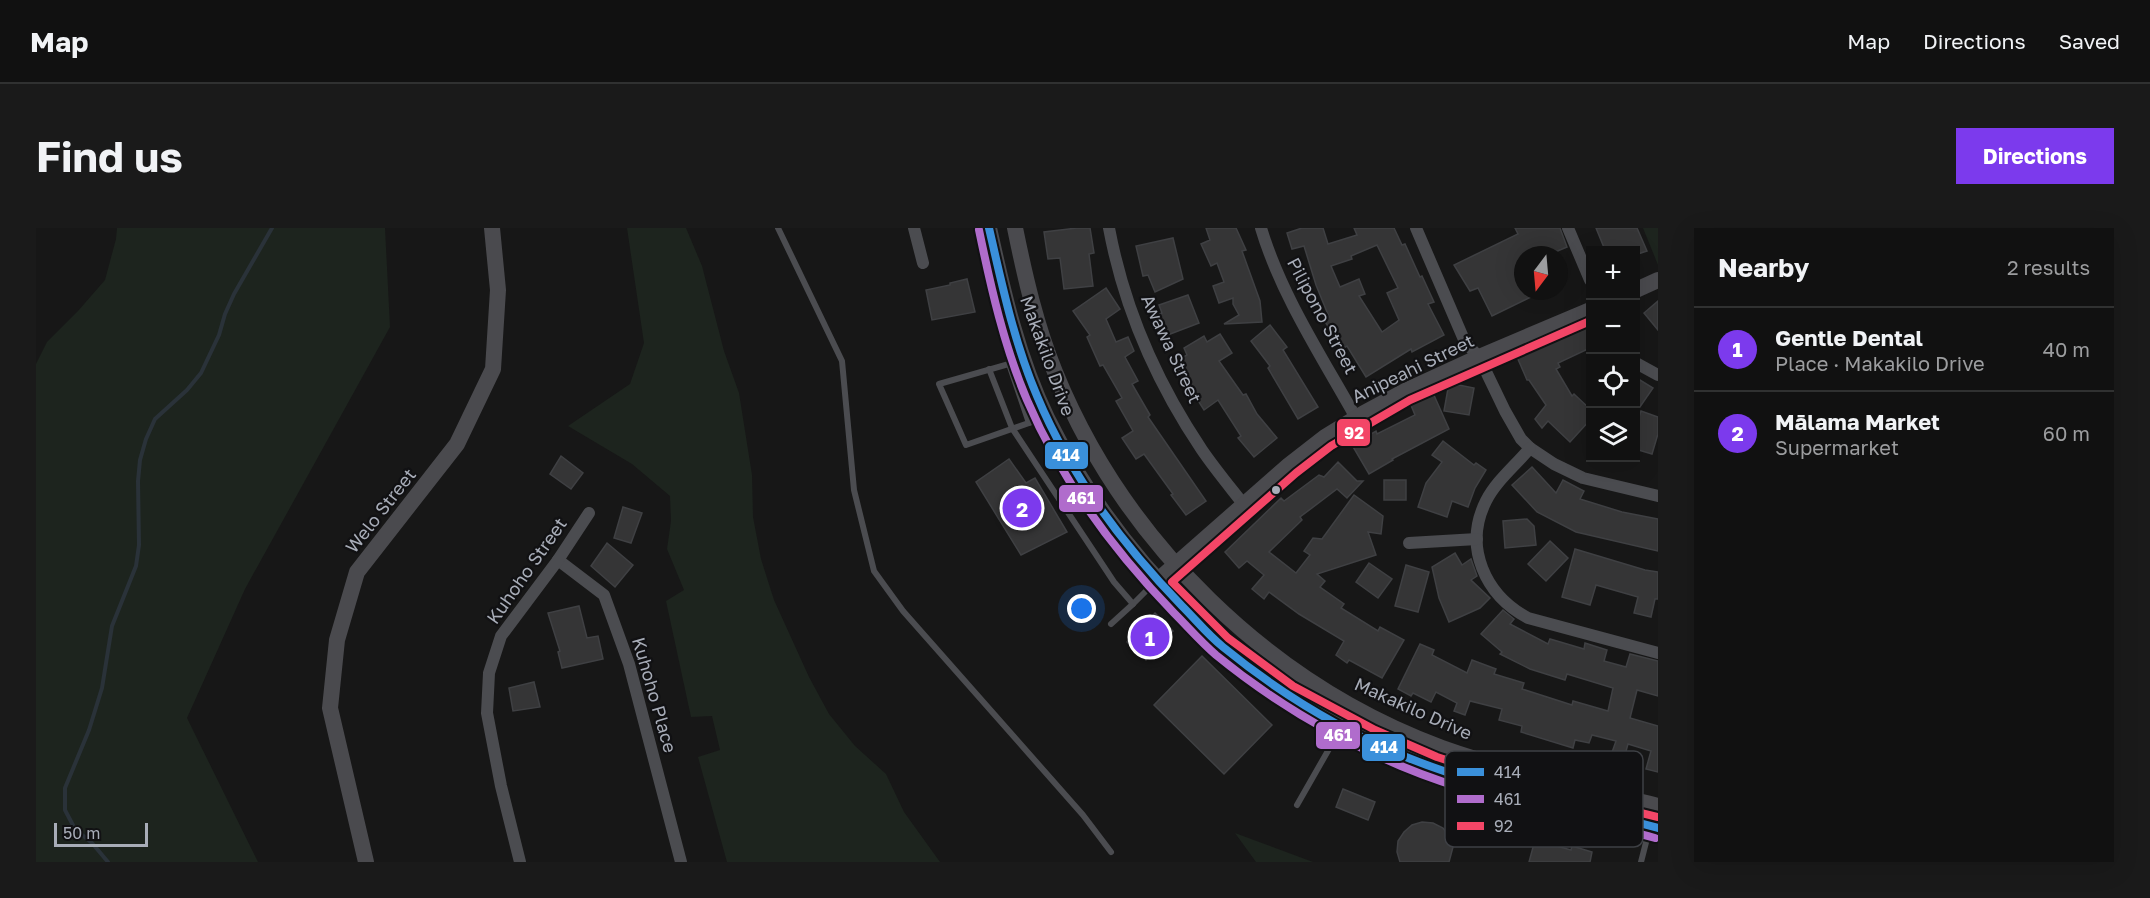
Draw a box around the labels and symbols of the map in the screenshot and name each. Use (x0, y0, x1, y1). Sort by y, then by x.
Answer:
north arrow (1514, 246, 1568, 300)
street label: Pilipono Street (1283, 254, 1363, 378)
street label: Awawa Street (1137, 291, 1207, 406)
street label: Makakilo Drive (1016, 293, 1080, 419)
street label: Anipeahi Street (1348, 329, 1477, 407)
line badge: 92 (1336, 418, 1371, 447)
text: 92 (1344, 423, 1364, 443)
line badge: 414 (1044, 441, 1089, 470)
text: 414 (1052, 445, 1080, 465)
street label: Welo Street (340, 464, 420, 557)
line badge: 461 (1058, 484, 1104, 513)
unlabelled marker (1270, 484, 1282, 496)
pin: 2 (1002, 486, 1042, 530)
text: 461 (1067, 488, 1095, 508)
street label: Kuhoho Street (481, 513, 571, 628)
your location (1067, 594, 1096, 623)
pin: 1 (1130, 614, 1170, 660)
street label: Kuhoho Place (628, 634, 682, 755)
street label: Makakilo Drive (1351, 672, 1476, 744)
line badge: 461 (1315, 721, 1361, 750)
text: 461 (1324, 725, 1352, 745)
line badge: 414 (1361, 733, 1406, 762)
text: 414 (1370, 737, 1398, 757)
legend (1445, 751, 1643, 847)
text: 414 (1494, 762, 1521, 782)
text: 461 (1494, 789, 1521, 809)
text: 92 (1494, 816, 1513, 836)
scale bar (54, 820, 148, 848)

